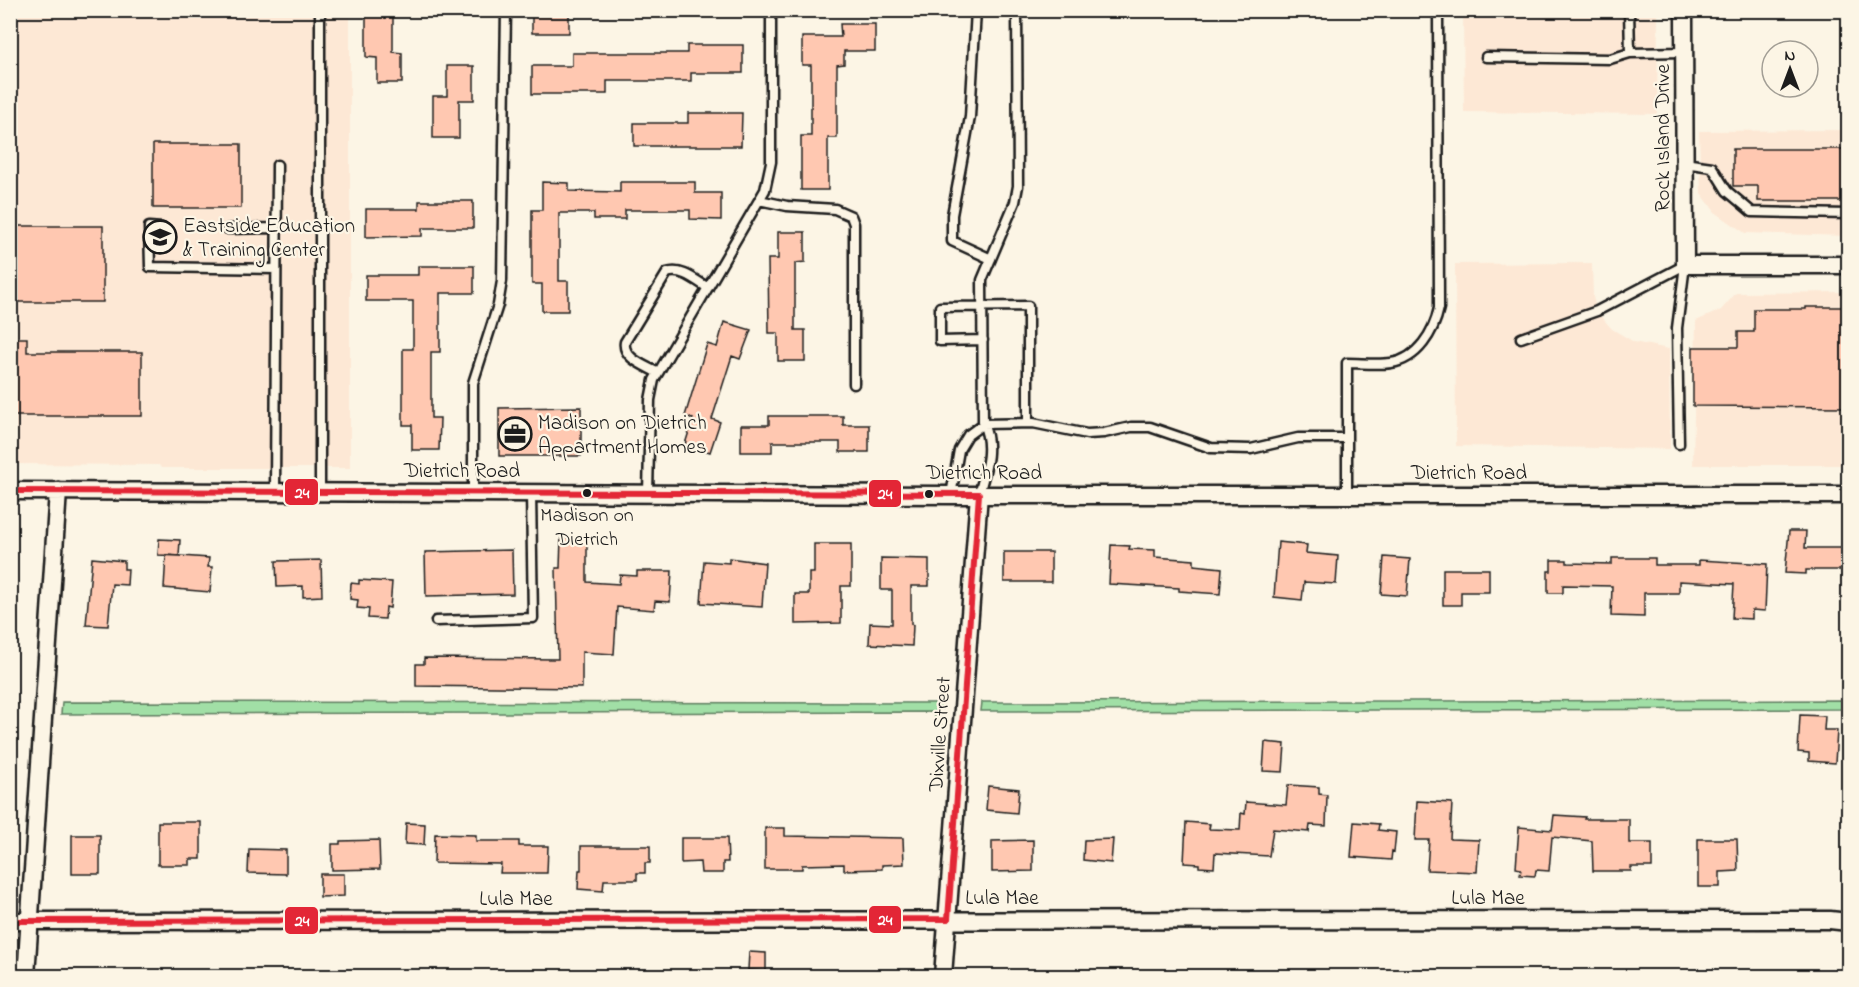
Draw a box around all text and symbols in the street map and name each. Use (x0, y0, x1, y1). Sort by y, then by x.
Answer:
north arrow (1760, 39, 1820, 99)
text: N (1785, 44, 1796, 68)
street label: Rock Island Drive (1649, 63, 1679, 212)
place label: Eastside Education & Training Center (183, 212, 355, 268)
school or university icon: Eastside Education & Training Center (142, 219, 178, 255)
place label: Madison on Dietrich Appartment Homes (538, 409, 707, 463)
office icon: Madison on Dietrich Appartment Homes (497, 416, 533, 452)
street label: Dietrich Road (403, 457, 520, 487)
street label: Dietrich Road (925, 459, 1042, 489)
street label: Dietrich Road (1410, 459, 1527, 489)
line badge: 24 (284, 478, 319, 506)
line badge: 24 (868, 479, 902, 508)
text: 24 (294, 482, 310, 506)
text: 24 (877, 483, 893, 507)
marker: Madison on Dietrich (581, 487, 593, 499)
unlabelled marker (923, 488, 935, 500)
place label: Madison on Dietrich (540, 502, 634, 555)
street label: Dixville Street (922, 676, 960, 794)
street label: Lula Mae (965, 884, 1039, 914)
street label: Lula Mae (1451, 884, 1525, 914)
street label: Lula Mae (479, 885, 553, 915)
line badge: 24 (868, 905, 902, 934)
line badge: 24 (284, 906, 319, 935)
text: 24 (877, 909, 893, 933)
text: 24 (294, 910, 310, 934)

